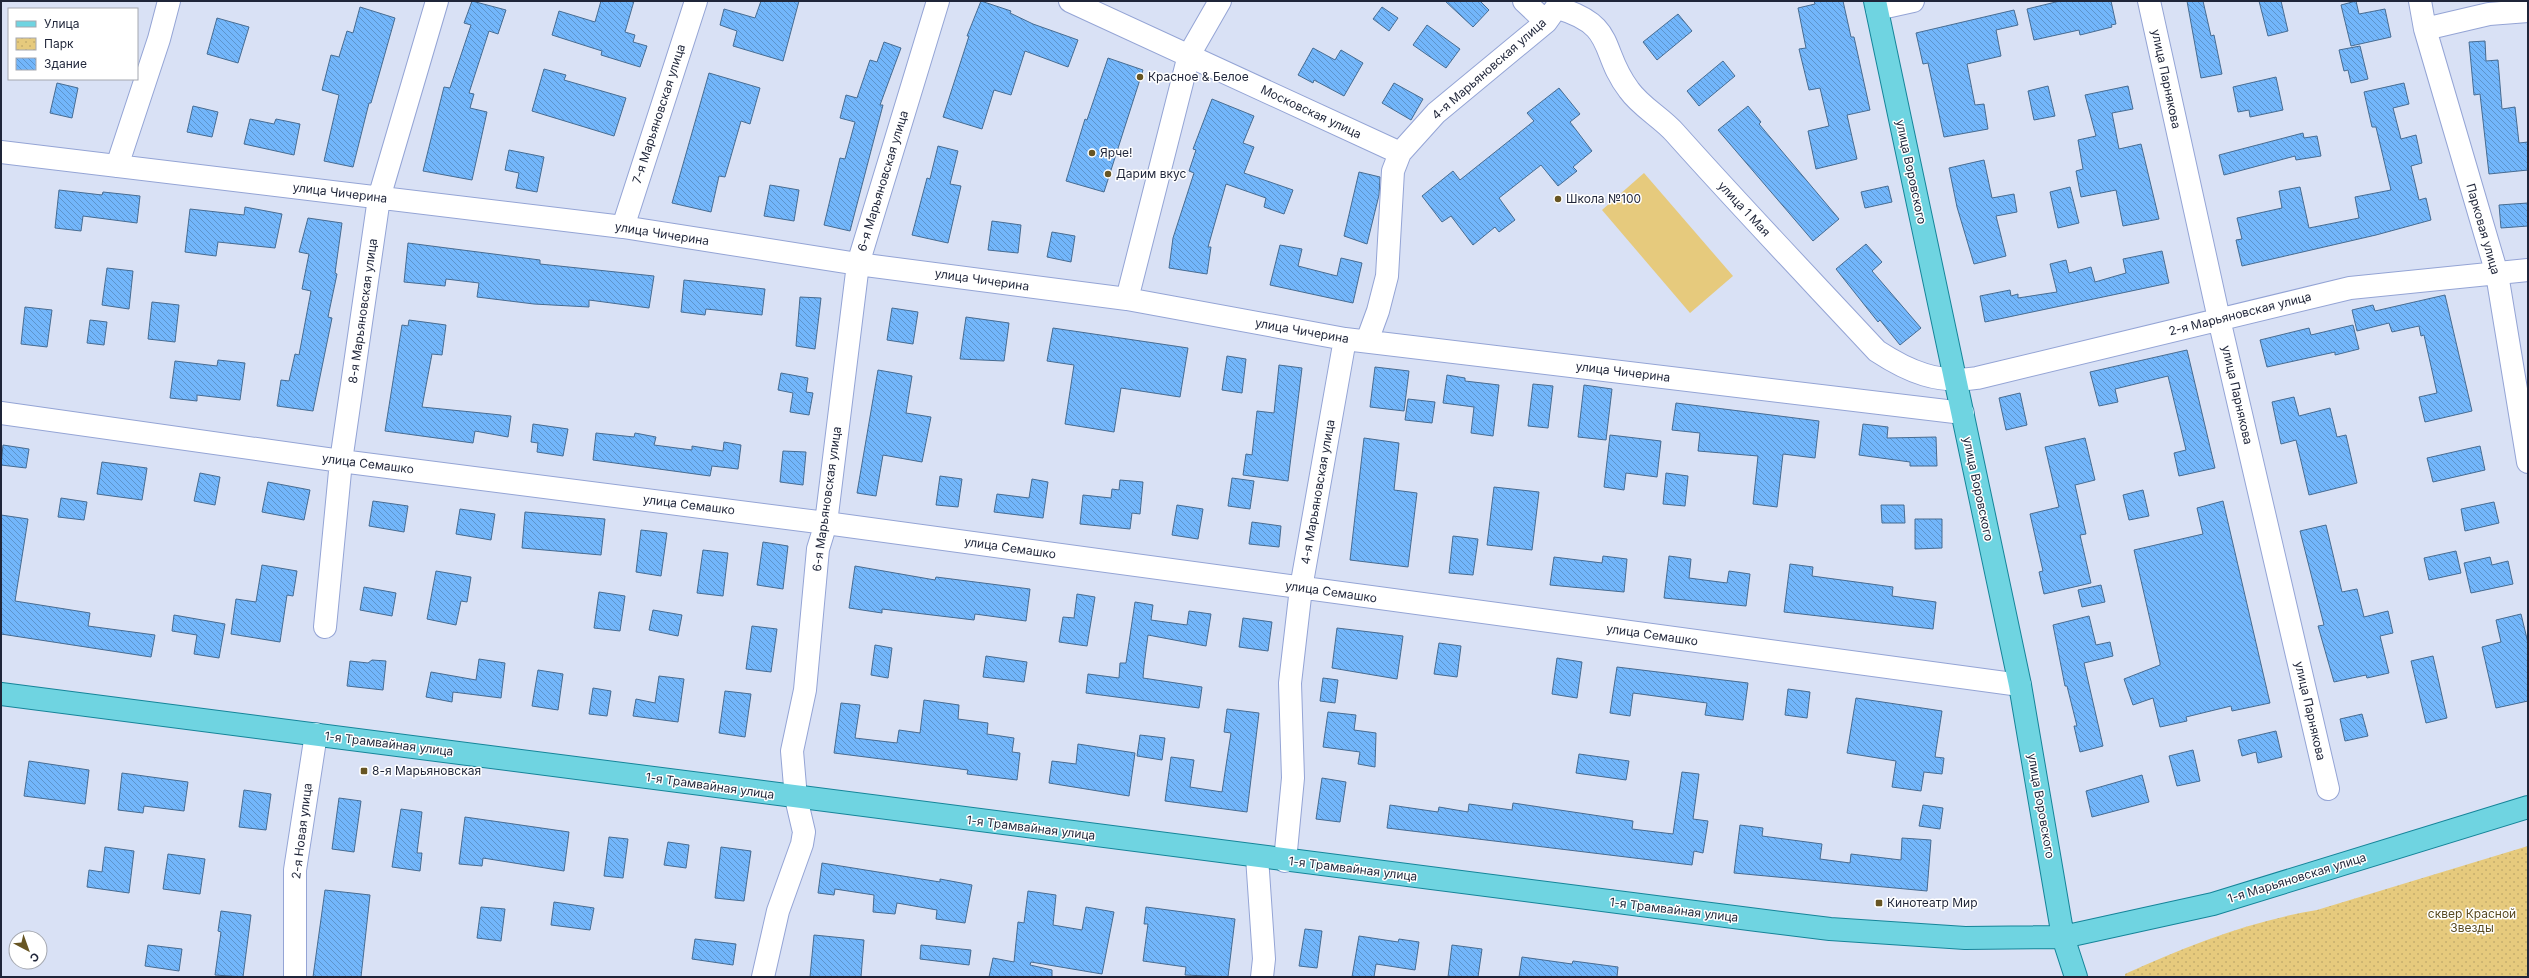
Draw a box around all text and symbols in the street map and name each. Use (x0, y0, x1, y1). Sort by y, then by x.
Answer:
legend (8, 8, 138, 80)
street label: 4-я Марьяновская улица (1428, 15, 1549, 122)
text: Улица (44, 16, 79, 31)
street label: улица Парнякова (2149, 28, 2184, 130)
text: Парк (44, 36, 74, 51)
street label: 7-я Марьяновская улица (629, 42, 688, 186)
text: Здание (44, 56, 87, 71)
place label: Красное & Белое (1148, 69, 1249, 84)
marker: Красное & Белое (1135, 72, 1145, 82)
street label: Московская улица (1258, 82, 1364, 141)
street label: 6-я Марьяновская улица (854, 109, 911, 253)
street label: улица Воровского (1893, 118, 1930, 225)
place label: Ярче! (1100, 145, 1133, 160)
marker: Ярче! (1087, 148, 1097, 158)
place label: Дарим вкус (1116, 166, 1186, 181)
marker: Дарим вкус (1103, 169, 1113, 179)
street label: улица 1 Мая (1715, 178, 1774, 239)
street label: улица Чичерина (292, 179, 388, 206)
street label: Парковая улица (2463, 182, 2504, 276)
place label: Школа №100 (1566, 191, 1641, 206)
marker: Школа №100 (1553, 194, 1563, 204)
street label: улица Чичерина (614, 219, 710, 248)
street label: 8-я Марьяновская улица (345, 237, 380, 385)
street label: улица Чичерина (934, 265, 1030, 294)
street label: 2-я Марьяновская улица (2167, 289, 2313, 339)
street label: улица Чичерина (1254, 315, 1350, 346)
street label: улица Парнякова (2219, 344, 2256, 446)
street label: улица Чичерина (1575, 358, 1671, 385)
street label: 4-я Марьяновская улица (1297, 418, 1338, 566)
street label: 6-я Марьяновская улица (809, 425, 844, 573)
street label: улица Воровского (1960, 435, 1997, 542)
street label: улица Семашко (321, 450, 415, 477)
street label: улица Семашко (642, 491, 736, 518)
street label: улица Семашко (963, 534, 1057, 561)
street label: улица Семашко (1284, 578, 1378, 605)
street label: улица Семашко (1605, 621, 1699, 648)
street label: улица Парнякова (2292, 660, 2329, 762)
street label: 1-я Трамвайная улица (324, 728, 454, 759)
street label: улица Воровского (2025, 752, 2058, 860)
place label: 8-я Марьяновская (372, 763, 481, 778)
marker: 8-я Марьяновская (359, 766, 369, 776)
street label: 1-я Трамвайная улица (645, 769, 775, 802)
street label: 2-я Новая улица (288, 782, 315, 880)
street label: 1-я Трамвайная улица (966, 812, 1096, 843)
street label: 1-я Марьяновская улица (2226, 849, 2368, 906)
street label: 1-я Трамвайная улица (1288, 853, 1418, 884)
street label: 1-я Трамвайная улица (1609, 894, 1739, 925)
place label: Кинотеатр Мир (1887, 895, 1977, 910)
marker: Кинотеатр Мир (1874, 898, 1884, 908)
park label: сквер Красной Звезды (2428, 906, 2516, 935)
north arrow (8, 930, 48, 970)
text: С (27, 950, 42, 966)

